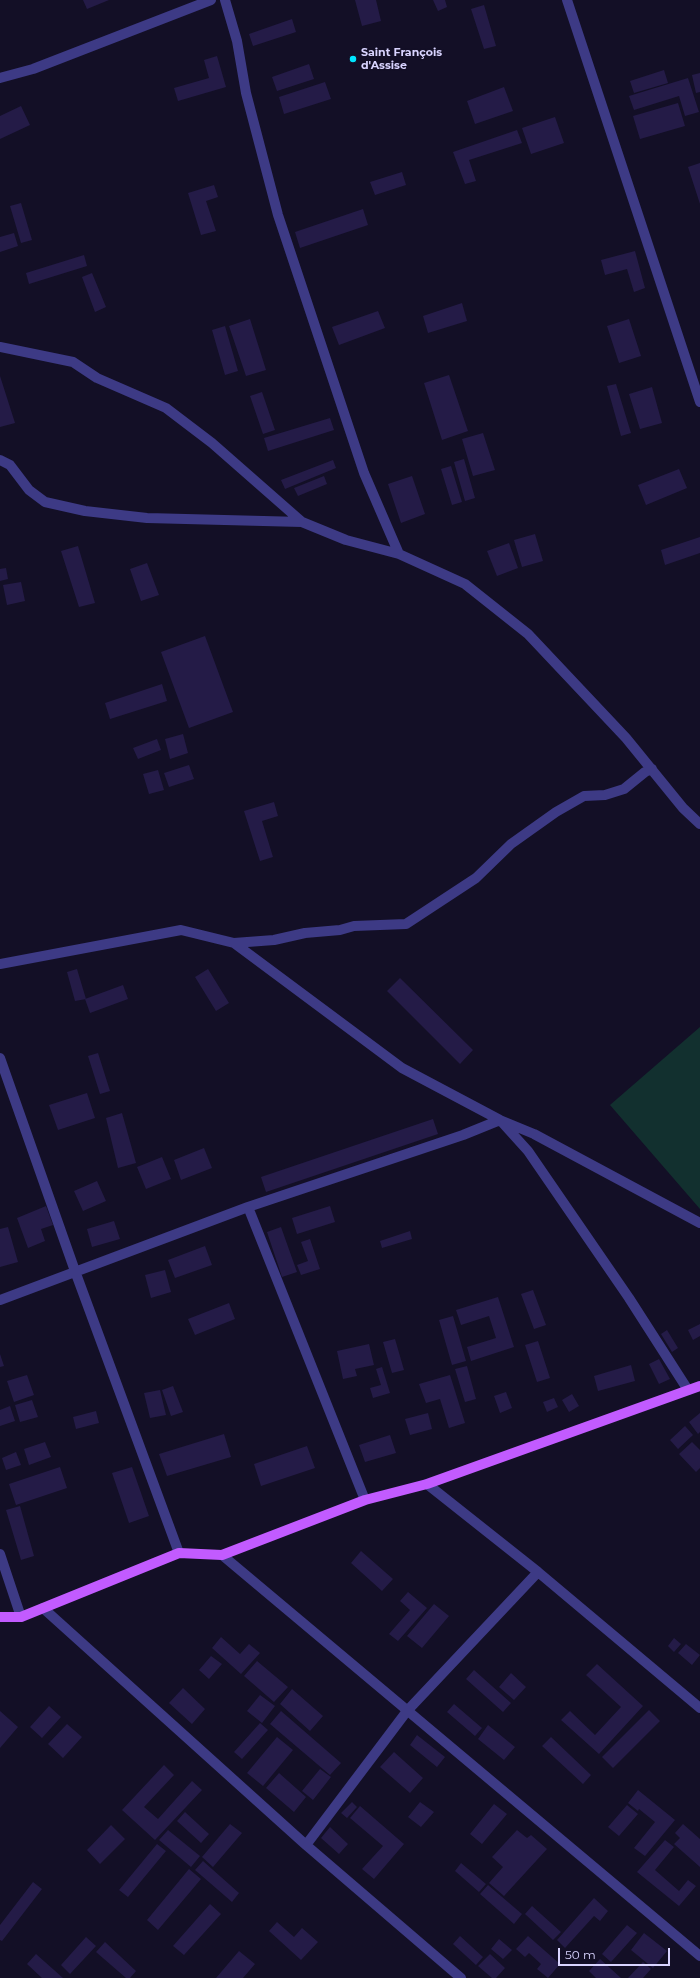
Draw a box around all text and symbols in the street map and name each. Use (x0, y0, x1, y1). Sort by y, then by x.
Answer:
place label: Saint François d'Assise (361, 46, 442, 72)
marker: Saint François d'Assise (348, 54, 358, 64)
scale bar (560, 1940, 672, 1966)
text: 50 m (565, 1947, 596, 1962)

